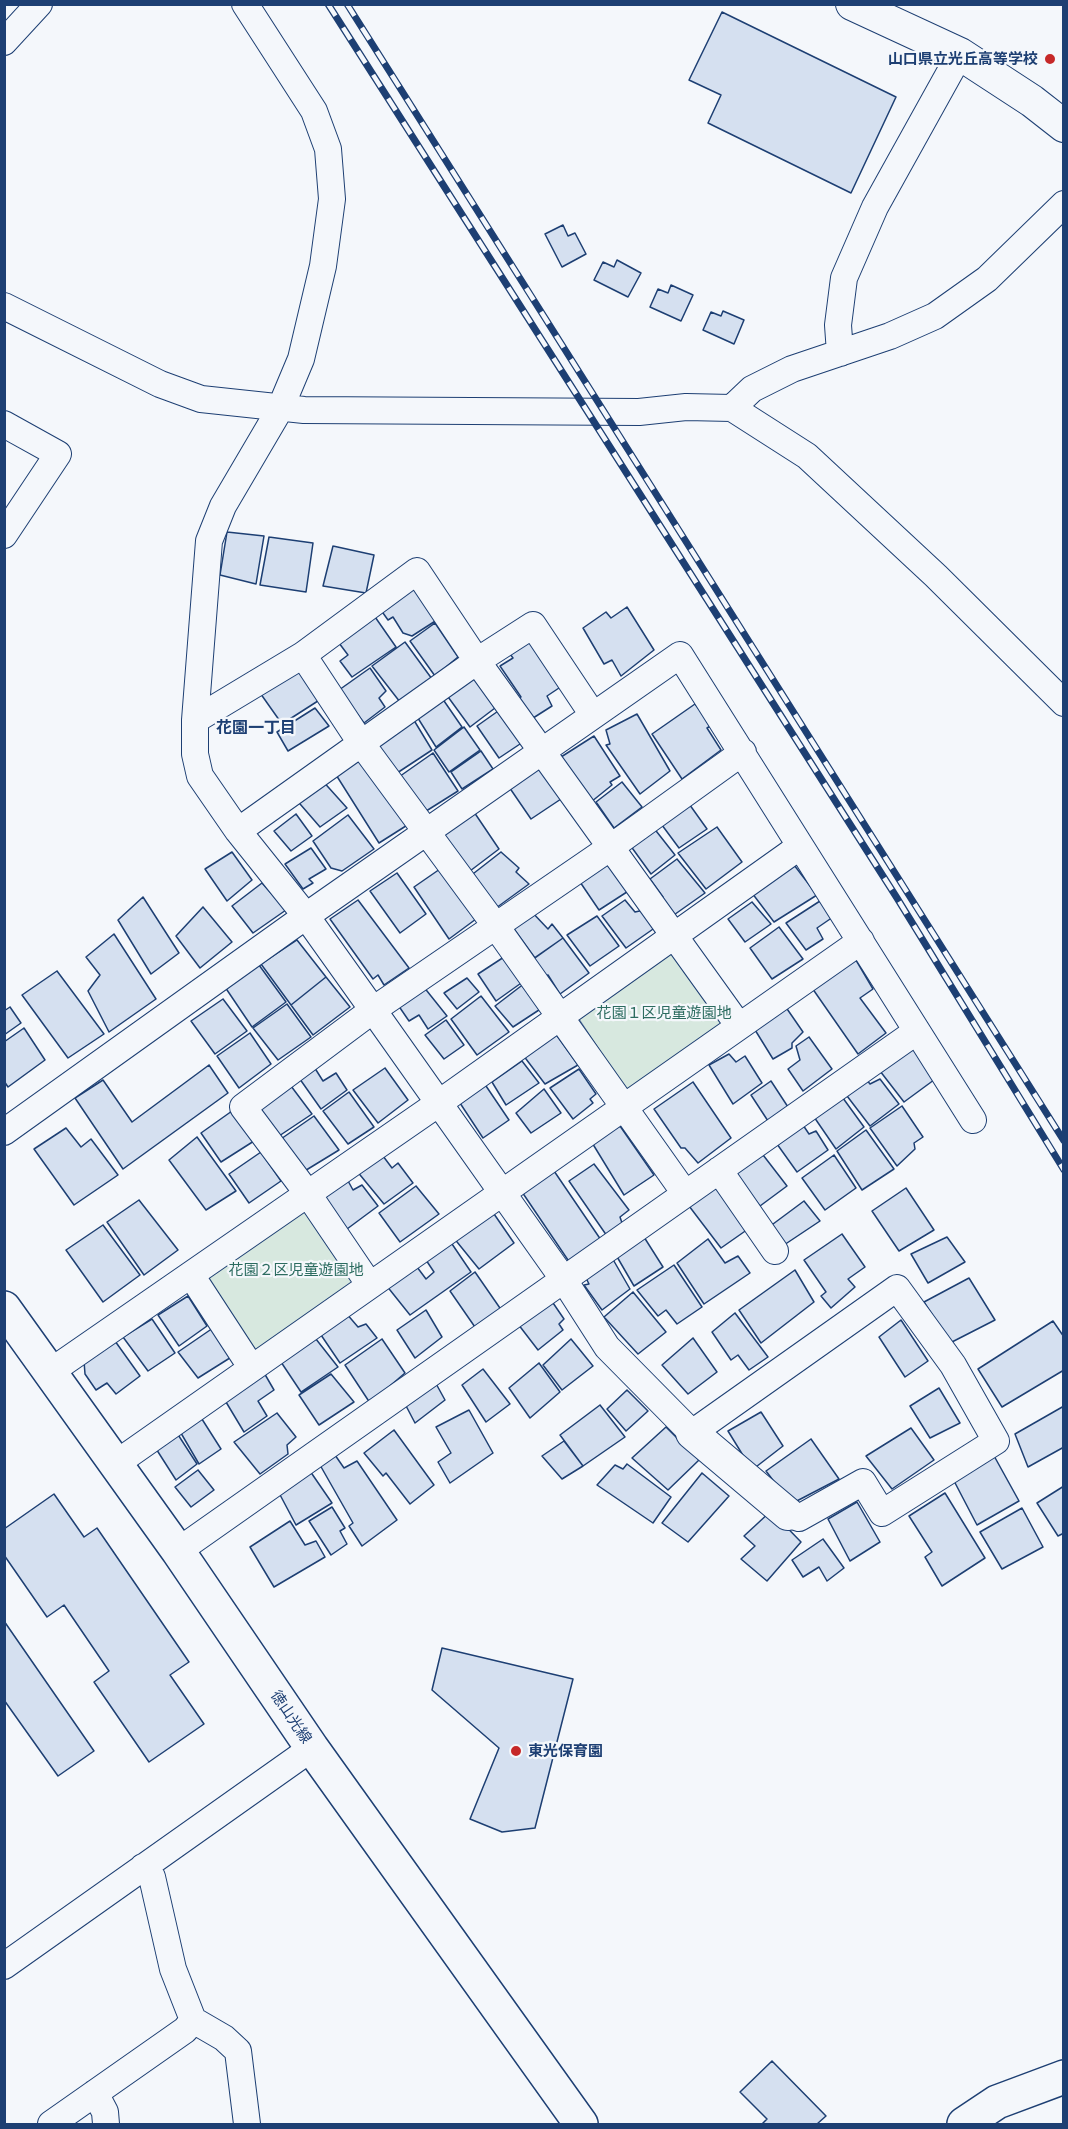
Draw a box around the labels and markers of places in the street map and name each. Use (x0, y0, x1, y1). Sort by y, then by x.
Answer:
place label: 山口県立光丘高等学校 (888, 50, 1038, 68)
marker: 山口県立光丘高等学校 (1043, 52, 1057, 66)
place label: 東光保育園 (528, 1742, 603, 1760)
marker: 東光保育園 (509, 1744, 523, 1758)

